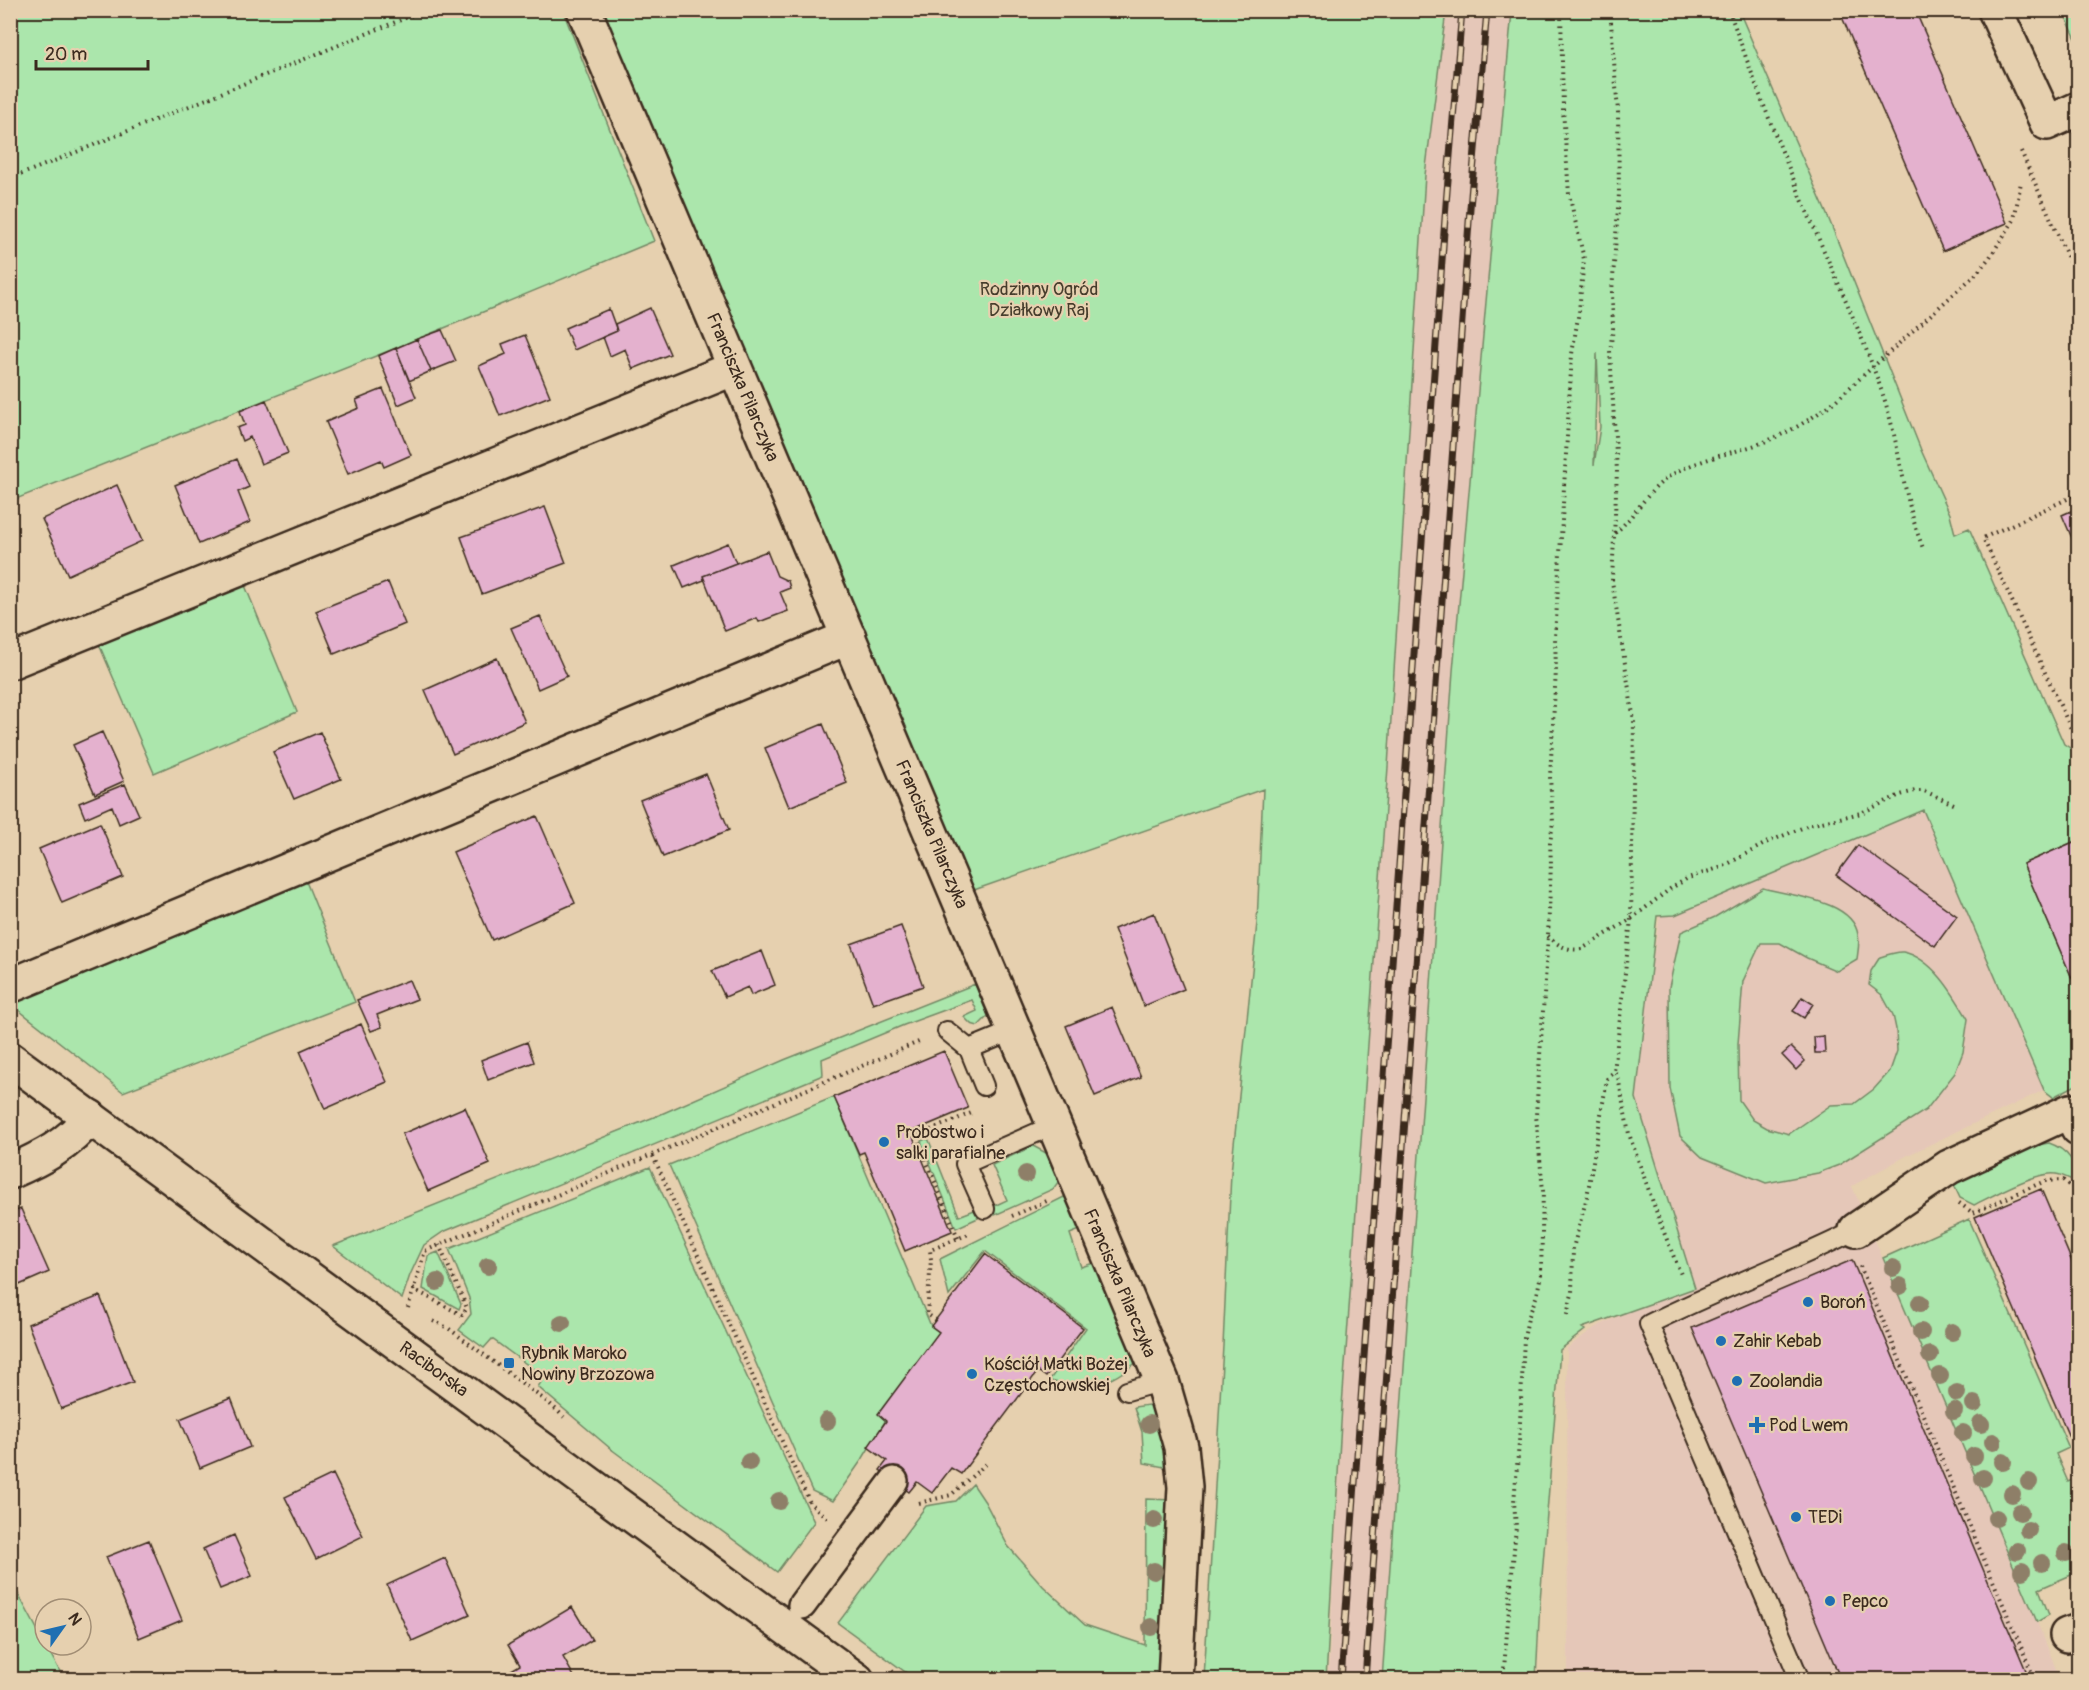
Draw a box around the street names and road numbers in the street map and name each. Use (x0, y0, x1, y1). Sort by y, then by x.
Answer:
street label: Franciszka Pilarczyka (701, 309, 784, 465)
street label: Franciszka Pilarczyka (890, 756, 973, 912)
street label: Franciszka Pilarczyka (1078, 1205, 1161, 1361)
street label: Raciborska (395, 1337, 473, 1402)

